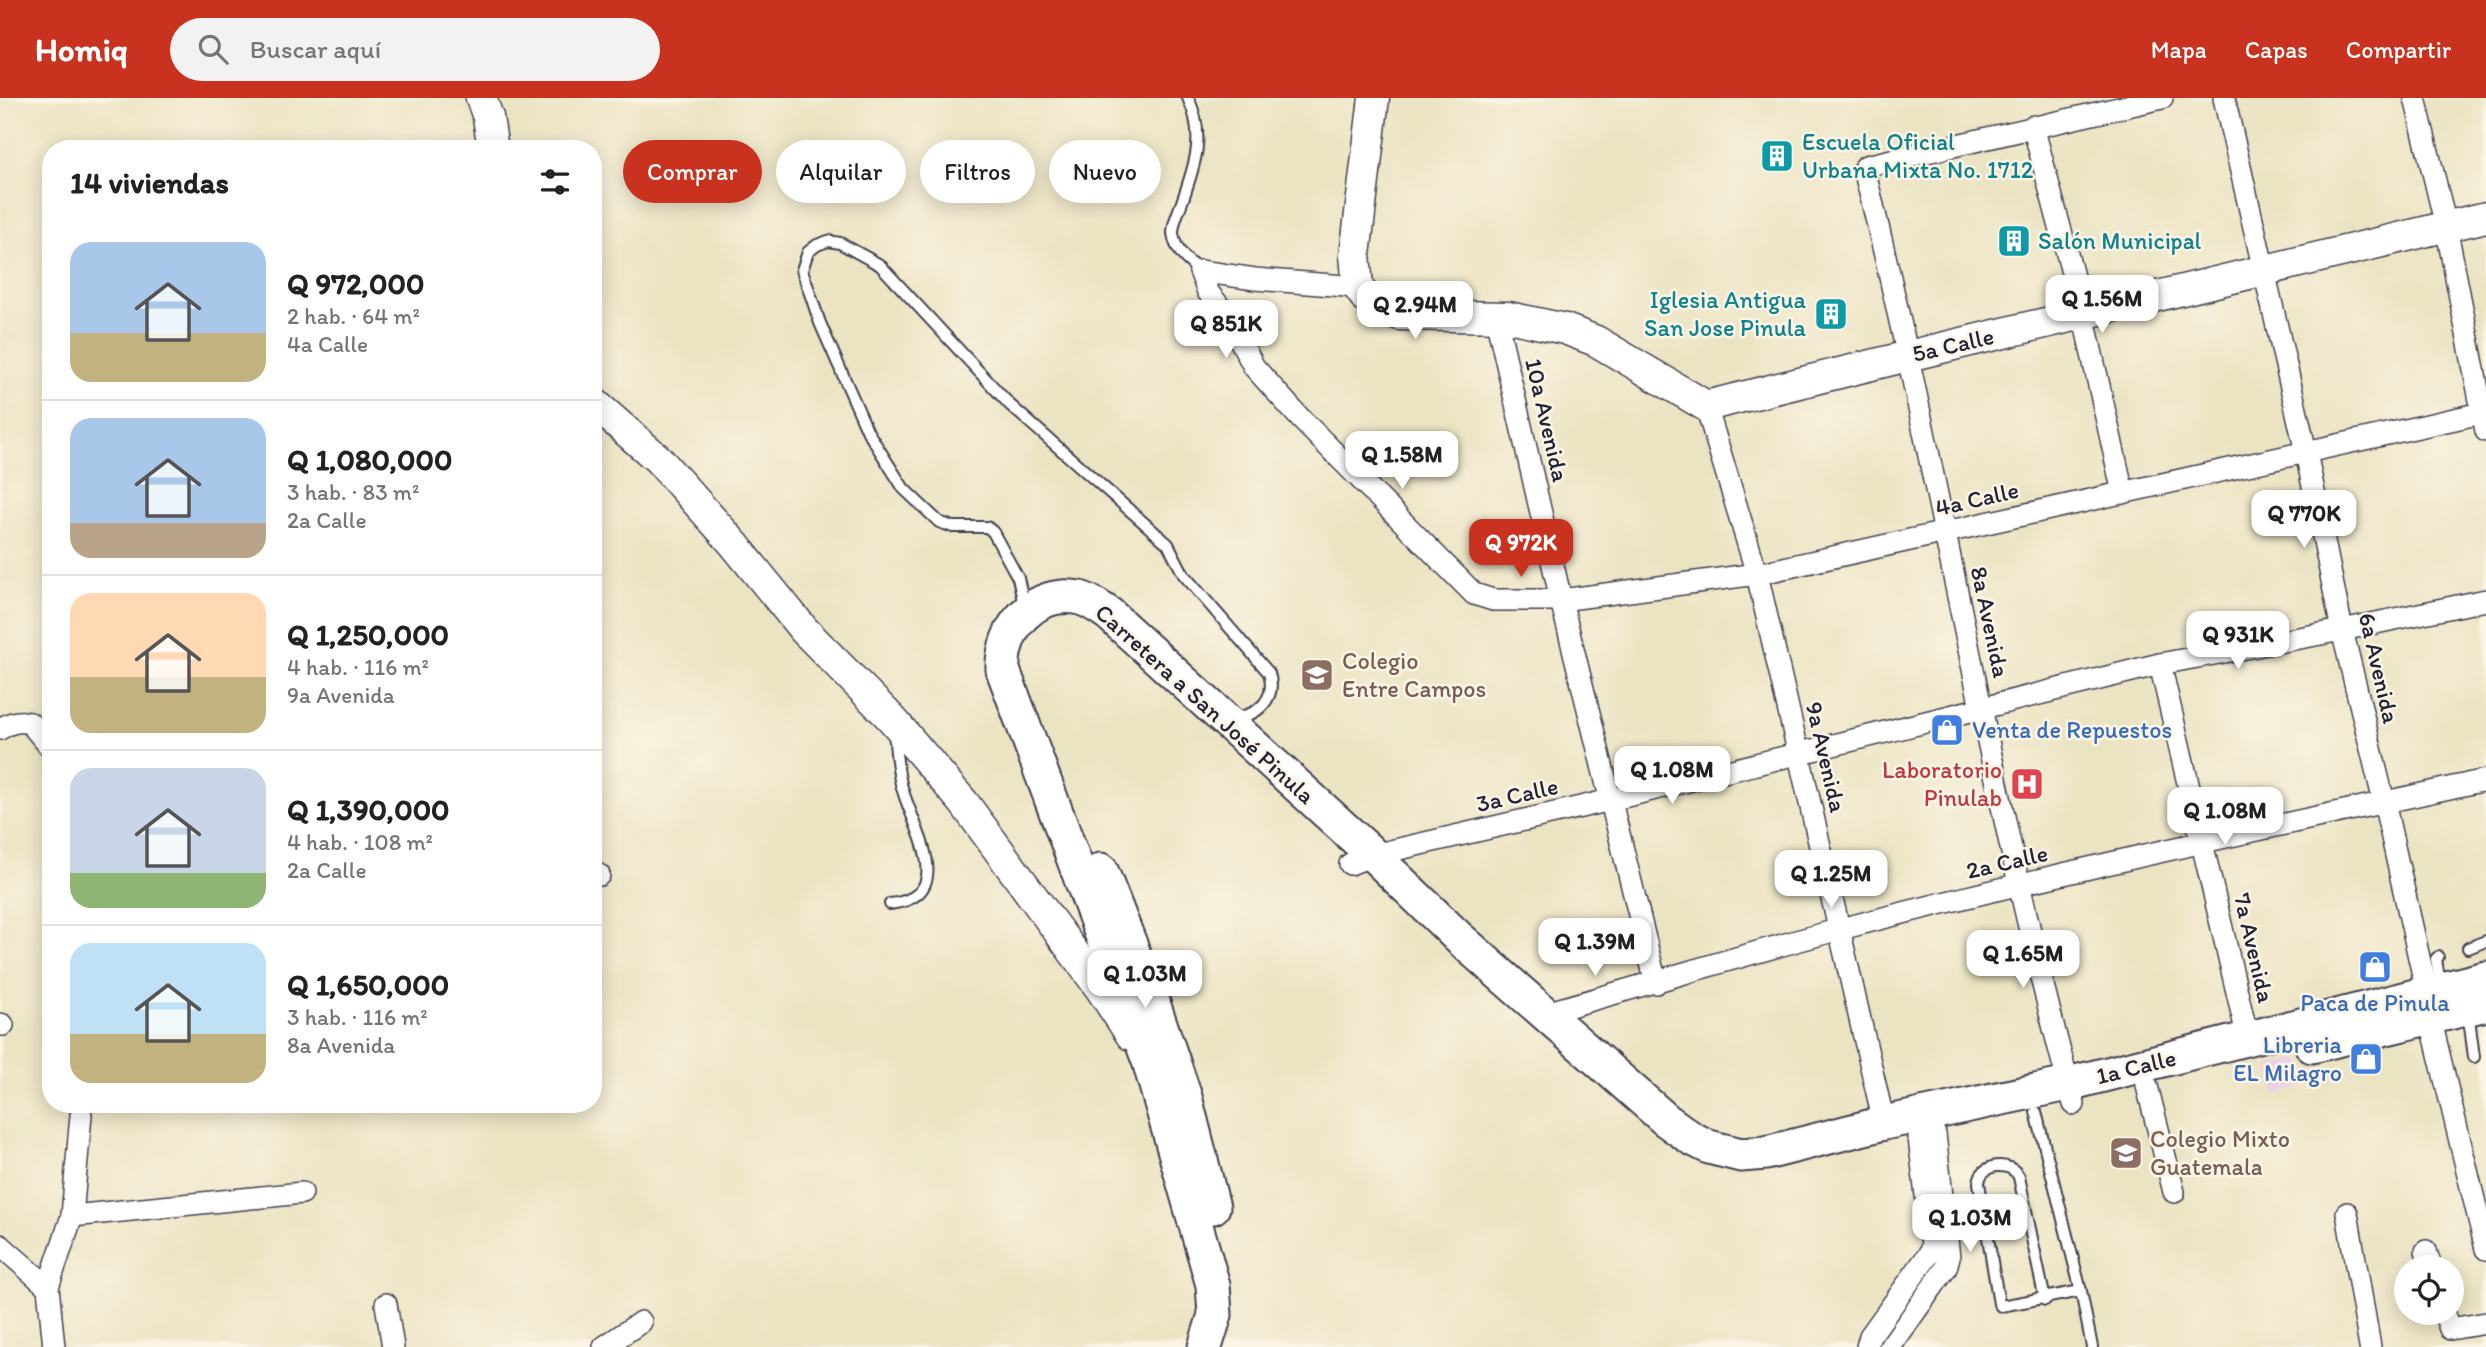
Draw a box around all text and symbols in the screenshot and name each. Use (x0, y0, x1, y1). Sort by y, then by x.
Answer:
search box (170, 18, 660, 81)
text: Homiq (35, 30, 128, 69)
icon: search (194, 30, 232, 68)
text: Buscar aquí (250, 33, 381, 65)
text: Mapa (2151, 35, 2207, 64)
text: Capas (2245, 35, 2308, 64)
text: Compartir (2346, 35, 2451, 64)
place label: Escuela Oficial Urbana Mixta No. 1712 (1802, 127, 2034, 184)
building icon: Escuela Oficial Urbana Mixta No. 1712 (1758, 137, 1796, 175)
chip: Comprar (623, 140, 762, 203)
chip: Alquilar (776, 140, 906, 203)
chip: Filtros (920, 140, 1035, 203)
chip: Nuevo (1049, 140, 1161, 203)
icon: filters (536, 163, 574, 201)
text: 14 viviendas (70, 164, 229, 201)
building icon: Salón Municipal (1995, 222, 2033, 260)
place label: Salón Municipal (2038, 226, 2201, 255)
text: Q 972,000 (287, 265, 424, 302)
icon: home (126, 270, 210, 354)
pin: Q 1.56M (2037, 275, 2167, 335)
pin: Q 2.94M (1350, 282, 1480, 341)
text: Q 1.56M (2062, 284, 2142, 312)
place label: Iglesia Antigua San Jose Pinula (1644, 285, 1807, 342)
text: Q 2.94M (1373, 290, 1457, 318)
building icon: Iglesia Antigua San Jose Pinula (1812, 295, 1850, 333)
pin: Q 851K (1169, 300, 1283, 360)
text: 2 hab. · 64 m² (287, 302, 420, 330)
text: Q 851K (1190, 309, 1262, 337)
street label: 5a Calle (1909, 321, 1997, 368)
text: 4a Calle (287, 330, 368, 358)
street label: 10a Avenida (1519, 355, 1576, 485)
pin: Q 1.58M (1337, 432, 1467, 491)
text: Q 1.58M (1361, 440, 1443, 468)
text: Q 1,080,000 (287, 441, 452, 478)
icon: home (126, 446, 210, 530)
street label: 4a Calle (1932, 475, 2021, 522)
text: 3 hab. · 83 m² (287, 478, 419, 506)
pin: Q 770K (2247, 490, 2361, 550)
text: Q 770K (2267, 499, 2341, 527)
text: 2a Calle (287, 506, 366, 534)
pin: Q 972K (1464, 519, 1578, 579)
text: Q 972K (1485, 528, 1557, 556)
street label: 8a Avenida (1965, 564, 2017, 681)
street label: Carretera a San José Pinula (1090, 597, 1321, 810)
street label: 6a Avenida (2353, 610, 2406, 726)
pin: Q 931K (2181, 612, 2295, 671)
text: Q 1,250,000 (287, 616, 449, 653)
text: Q 931K (2202, 620, 2274, 648)
icon: home (126, 621, 210, 705)
place label: Colegio Entre Campos (1342, 646, 1486, 703)
text: 4 hab. · 116 m² (287, 653, 429, 681)
school or university icon: Colegio Entre Campos (1298, 656, 1336, 694)
text: 9a Avenida (287, 681, 395, 709)
street label: 9a Avenida (1800, 699, 1853, 815)
shop icon: Venta de Repuestos (1928, 711, 1966, 749)
place label: Venta de Repuestos (1972, 715, 2172, 744)
pin: Q 1.08M (1607, 746, 1737, 806)
text: Q 1.08M (1630, 755, 1714, 783)
place label: Laboratorio Pinulab (1882, 755, 2002, 812)
hospital icon: Laboratorio Pinulab (2008, 765, 2046, 803)
street label: 3a Calle (1473, 771, 1561, 818)
pin: Q 1.08M (2160, 788, 2290, 847)
text: Q 1,390,000 (287, 791, 450, 828)
icon: home (126, 796, 210, 880)
text: Q 1.08M (2183, 796, 2267, 824)
text: 4 hab. · 108 m² (287, 828, 433, 856)
street label: 2a Calle (1963, 838, 2051, 885)
pin: Q 1.25M (1766, 850, 1896, 910)
text: 2a Calle (287, 856, 366, 884)
text: Q 1.25M (1791, 859, 1871, 887)
street label: 7a Avenida (2228, 890, 2281, 1006)
pin: Q 1.39M (1530, 918, 1660, 978)
text: Q 1.39M (1554, 927, 1636, 955)
pin: Q 1.65M (1958, 930, 2088, 990)
text: Q 1.65M (1983, 939, 2063, 967)
shop icon: Paca de Pinula (2356, 948, 2394, 986)
pin: Q 1.03M (1080, 950, 1210, 1010)
text: Q 1.03M (1103, 959, 1187, 987)
text: Q 1,650,000 (287, 966, 449, 1003)
icon: home (126, 971, 210, 1055)
place label: Paca de Pinula (2300, 988, 2450, 1017)
text: 3 hab. · 116 m² (287, 1003, 428, 1031)
place label: Libreria EL Milagro (2233, 1030, 2342, 1087)
text: 8a Avenida (287, 1031, 395, 1059)
shop icon: Libreria EL Milagro (2347, 1040, 2385, 1078)
street label: 1a Calle (2093, 1043, 2179, 1090)
place label: Colegio Mixto Guatemala (2150, 1124, 2290, 1181)
school or university icon: Colegio Mixto Guatemala (2107, 1134, 2145, 1172)
pin: Q 1.03M (1905, 1194, 2035, 1254)
text: Q 1.03M (1928, 1203, 2012, 1231)
map controls (2394, 1255, 2464, 1325)
button: locate (2394, 1255, 2464, 1325)

